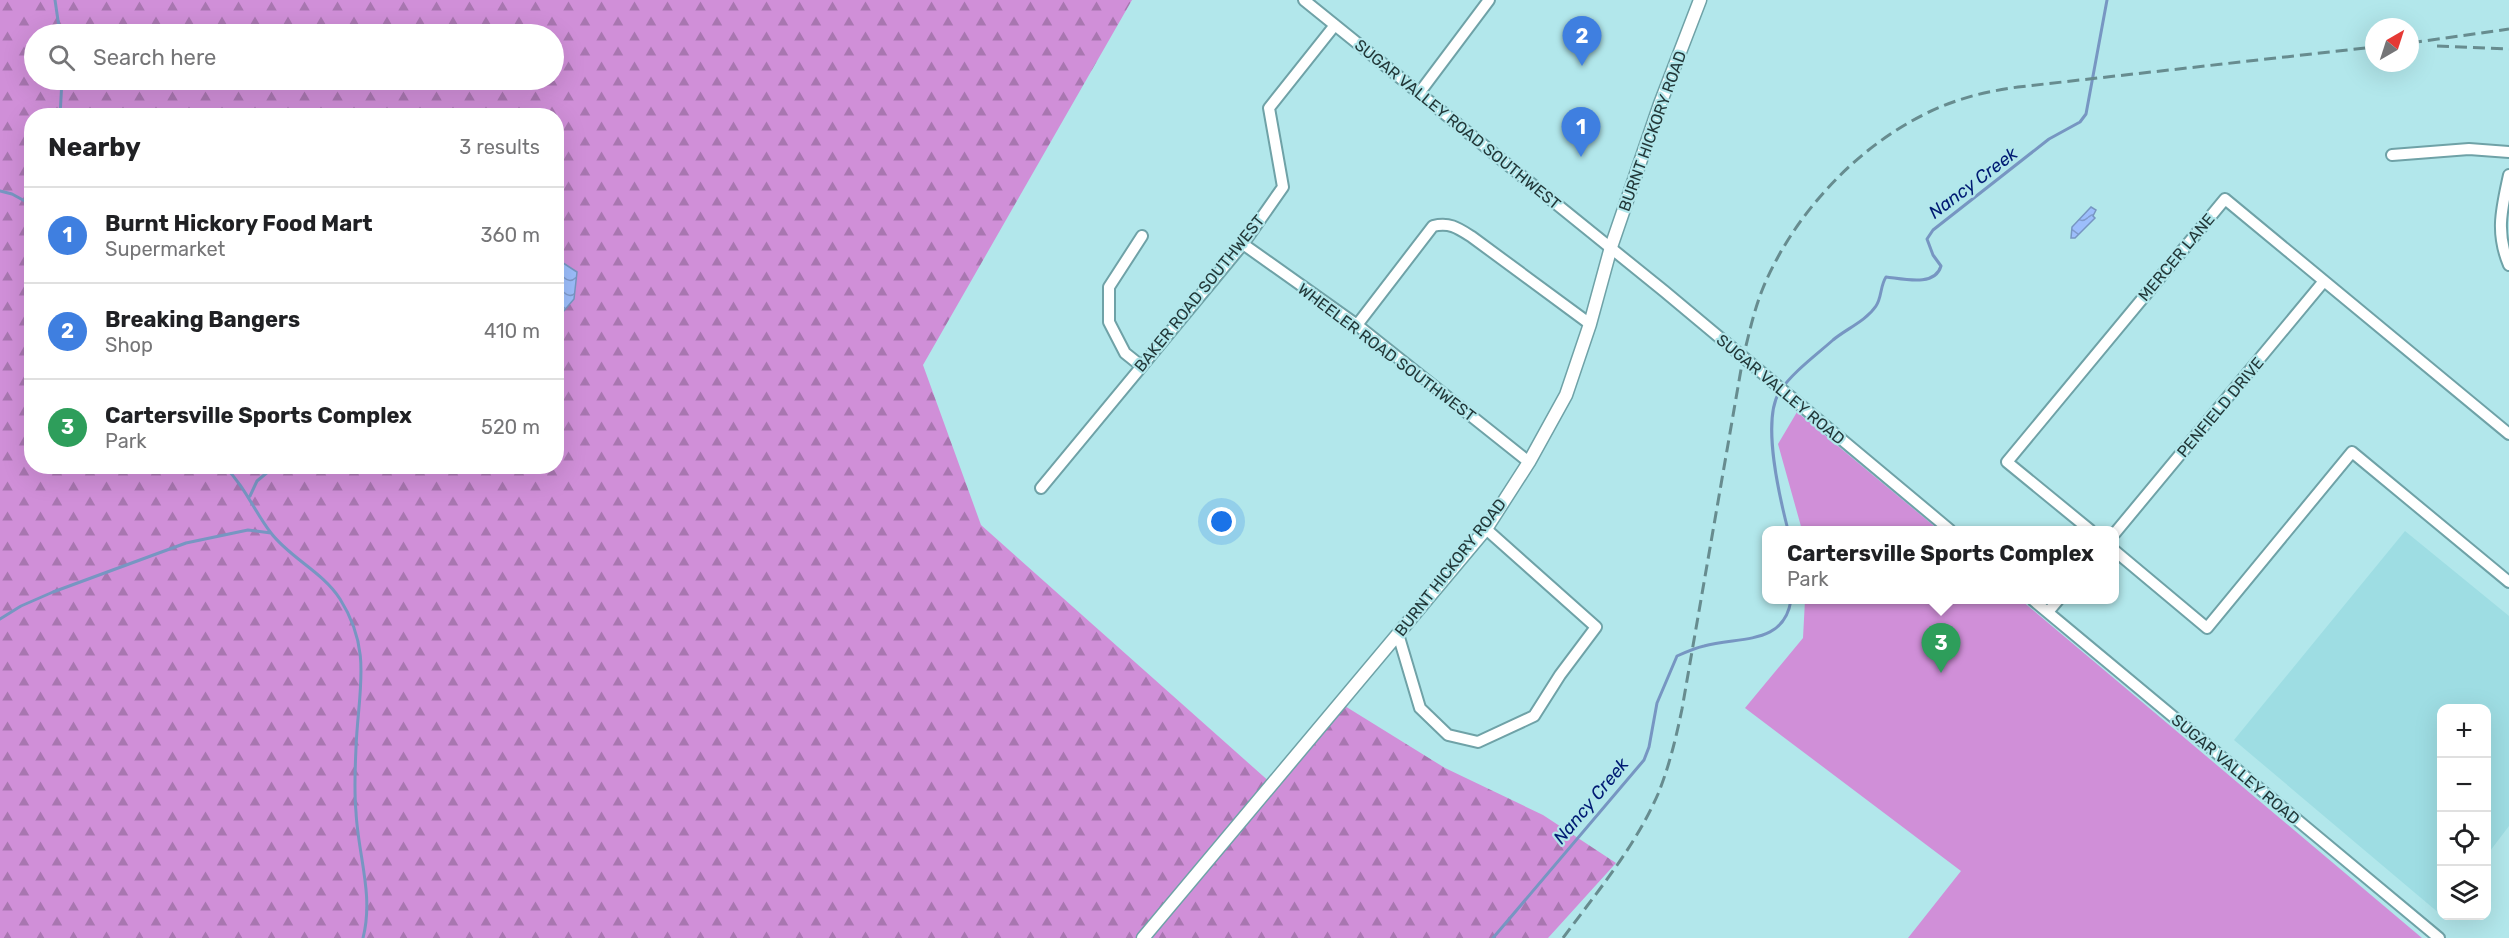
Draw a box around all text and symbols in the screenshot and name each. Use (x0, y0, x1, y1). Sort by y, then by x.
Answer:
pin: 2 (1562, 16, 1602, 66)
north arrow (2365, 18, 2419, 72)
search box (24, 24, 564, 90)
street label: SUGAR VALLEY ROAD SOUTHWEST (1351, 35, 1565, 213)
icon: search (45, 41, 78, 74)
text: Search here (93, 44, 216, 71)
street label: BURNT HICKORY ROAD (1615, 48, 1690, 214)
pin: 1 (1562, 108, 1600, 157)
text: Nearby (48, 132, 141, 163)
text: 3 results (459, 135, 540, 159)
water label: Nancy Creek (1924, 142, 2022, 224)
text: Burnt Hickory Food Mart (105, 210, 373, 237)
street label: MERCER LANE (2134, 210, 2218, 305)
street label: BAKER ROAD SOUTHWEST (1130, 211, 1268, 375)
text: 1 (63, 223, 72, 247)
text: 360 m (481, 223, 540, 247)
text: Supermarket (105, 237, 225, 261)
street label: WHEELER ROAD SOUTHWEST (1294, 279, 1479, 426)
text: Breaking Bangers (105, 306, 300, 333)
text: 2 (61, 319, 74, 343)
text: 410 m (484, 319, 540, 343)
street label: SUGAR VALLEY ROAD (1713, 330, 1849, 449)
text: Shop (105, 333, 153, 357)
street label: PENFIELD DRIVE (2173, 354, 2268, 461)
text: Cartersville Sports Complex (105, 402, 412, 429)
text: 3 (61, 415, 74, 439)
text: 520 m (481, 415, 540, 439)
text: Park (105, 429, 147, 453)
street label: BURNT HICKORY ROAD (1391, 495, 1510, 640)
your location (1207, 507, 1236, 536)
popup (1762, 526, 2119, 604)
text: Cartersville Sports Complex (1787, 540, 2094, 567)
text: Park (1787, 567, 1829, 591)
pin: 3 (1922, 624, 1960, 673)
map controls (2437, 704, 2491, 920)
button: + (2437, 704, 2491, 758)
street label: SUGAR VALLEY ROAD (2168, 710, 2304, 829)
water label: Nancy Creek (1549, 753, 1634, 849)
button: − (2437, 758, 2491, 812)
button: locate (2437, 812, 2491, 866)
button: layers (2437, 866, 2491, 920)

